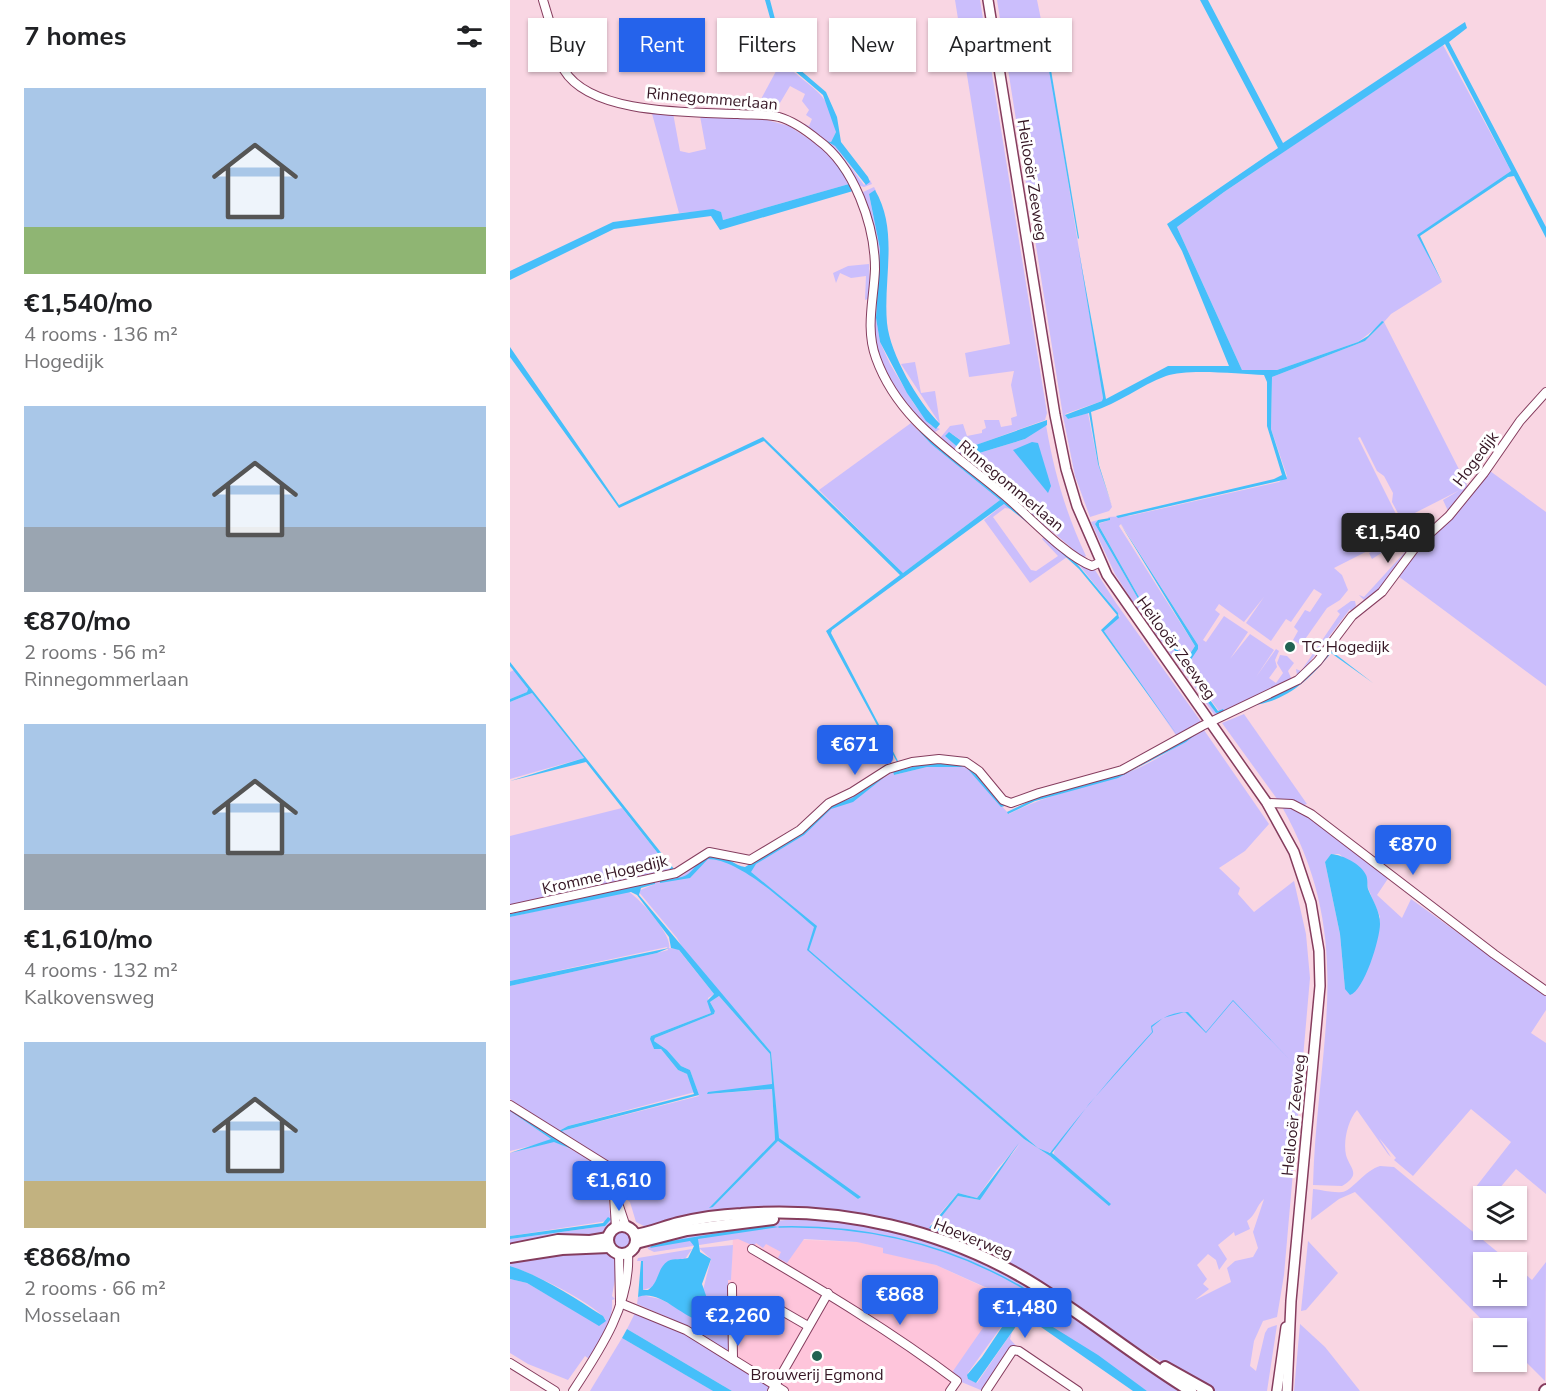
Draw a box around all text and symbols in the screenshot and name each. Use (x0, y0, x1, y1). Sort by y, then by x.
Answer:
chip: Buy (528, 18, 607, 72)
chip: Rent (619, 18, 705, 72)
chip: Filters (717, 18, 817, 72)
chip: New (829, 18, 916, 72)
chip: Apartment (928, 18, 1072, 72)
text: 7 homes (24, 19, 126, 54)
icon: filters (453, 20, 486, 53)
street label: Rinnegommerlaan (645, 82, 779, 116)
street label: Heilooër Zeeweg (1012, 118, 1052, 242)
icon: home (201, 127, 309, 235)
text: €1,540/mo (24, 286, 153, 321)
text: 4 rooms · 136 m² (24, 321, 178, 348)
text: Hogedijk (24, 348, 104, 375)
street label: Hogedijk (1448, 426, 1505, 491)
street label: Rinnegommerlaan (953, 435, 1069, 537)
icon: home (201, 445, 309, 553)
pin: €1,540 (1339, 513, 1437, 564)
text: €1,540 (1356, 519, 1420, 546)
street label: Heilooër Zeeweg (1131, 592, 1221, 704)
text: €870/mo (24, 604, 131, 639)
place label: TC Hogedijk (1302, 636, 1391, 658)
text: 2 rooms · 56 m² (24, 639, 166, 666)
marker: TC Hogedijk (1283, 640, 1297, 654)
text: Rinnegommerlaan (24, 666, 189, 693)
pin: €671 (819, 725, 891, 776)
text: €671 (831, 731, 879, 758)
icon: home (201, 763, 309, 871)
pin: €870 (1377, 825, 1449, 876)
text: €870 (1389, 831, 1437, 858)
street label: Kromme Hogedijk (540, 850, 671, 900)
text: €1,610/mo (24, 922, 153, 957)
text: 4 rooms · 132 m² (24, 957, 178, 984)
text: Kalkovensweg (24, 984, 154, 1011)
street label: Heilooër Zeeweg (1277, 1053, 1311, 1177)
icon: home (201, 1081, 309, 1189)
pin: €1,610 (570, 1161, 668, 1212)
text: €1,610 (587, 1167, 651, 1194)
map controls (1473, 1186, 1527, 1372)
button: layers (1473, 1186, 1527, 1240)
street label: Hoeverweg (930, 1213, 1016, 1265)
text: €868/mo (24, 1240, 131, 1275)
button: + (1473, 1252, 1527, 1306)
text: 2 rooms · 66 m² (24, 1275, 166, 1302)
pin: €868 (864, 1275, 936, 1326)
text: €868 (876, 1281, 924, 1308)
pin: €1,480 (976, 1288, 1074, 1339)
text: €1,480 (993, 1294, 1057, 1321)
pin: €2,260 (689, 1296, 787, 1347)
text: Mosselaan (24, 1302, 121, 1329)
text: €2,260 (706, 1302, 770, 1329)
button: − (1473, 1318, 1527, 1372)
marker: Brouwerij Egmond (810, 1349, 824, 1363)
place label: Brouwerij Egmond (750, 1364, 884, 1386)

